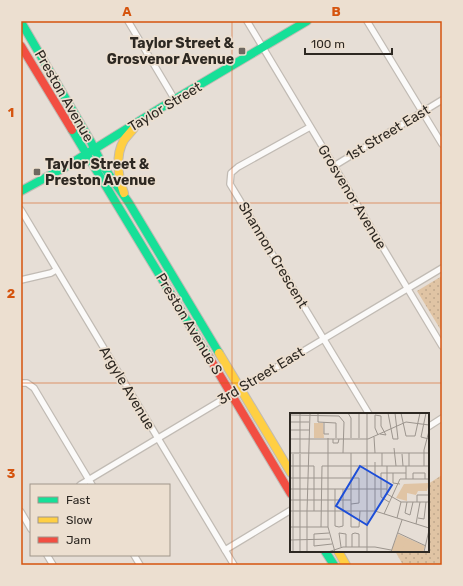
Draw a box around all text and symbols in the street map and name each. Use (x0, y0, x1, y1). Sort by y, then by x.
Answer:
text: A (122, 4, 132, 19)
text: B (331, 4, 341, 19)
scale bar (305, 30, 392, 56)
place label: Taylor Street & Grosvenor Avenue (107, 35, 235, 68)
text: 100 m (311, 37, 345, 51)
marker: Taylor Street & Grosvenor Avenue (237, 46, 247, 56)
street label: Preston Avenue (31, 47, 97, 145)
street label: Taylor Street (125, 78, 205, 136)
street label: 1st Street East (343, 101, 433, 165)
text: 1 (8, 105, 14, 120)
street label: Grosvenor Avenue (314, 142, 390, 252)
place label: Taylor Street & Preston Avenue (45, 156, 156, 189)
marker: Taylor Street & Preston Avenue (32, 167, 42, 177)
street label: Shannon Crescent (235, 199, 312, 312)
street label: Preston Avenue S (152, 270, 226, 378)
text: 2 (7, 286, 15, 301)
street label: Argyle Avenue (96, 343, 159, 433)
street label: 3rd Street East (215, 343, 308, 409)
inset map (290, 413, 429, 552)
text: 3 (7, 466, 16, 481)
legend (30, 484, 170, 556)
text: Fast (66, 493, 90, 507)
text: Slow (66, 513, 93, 527)
text: Jam (66, 533, 91, 547)

